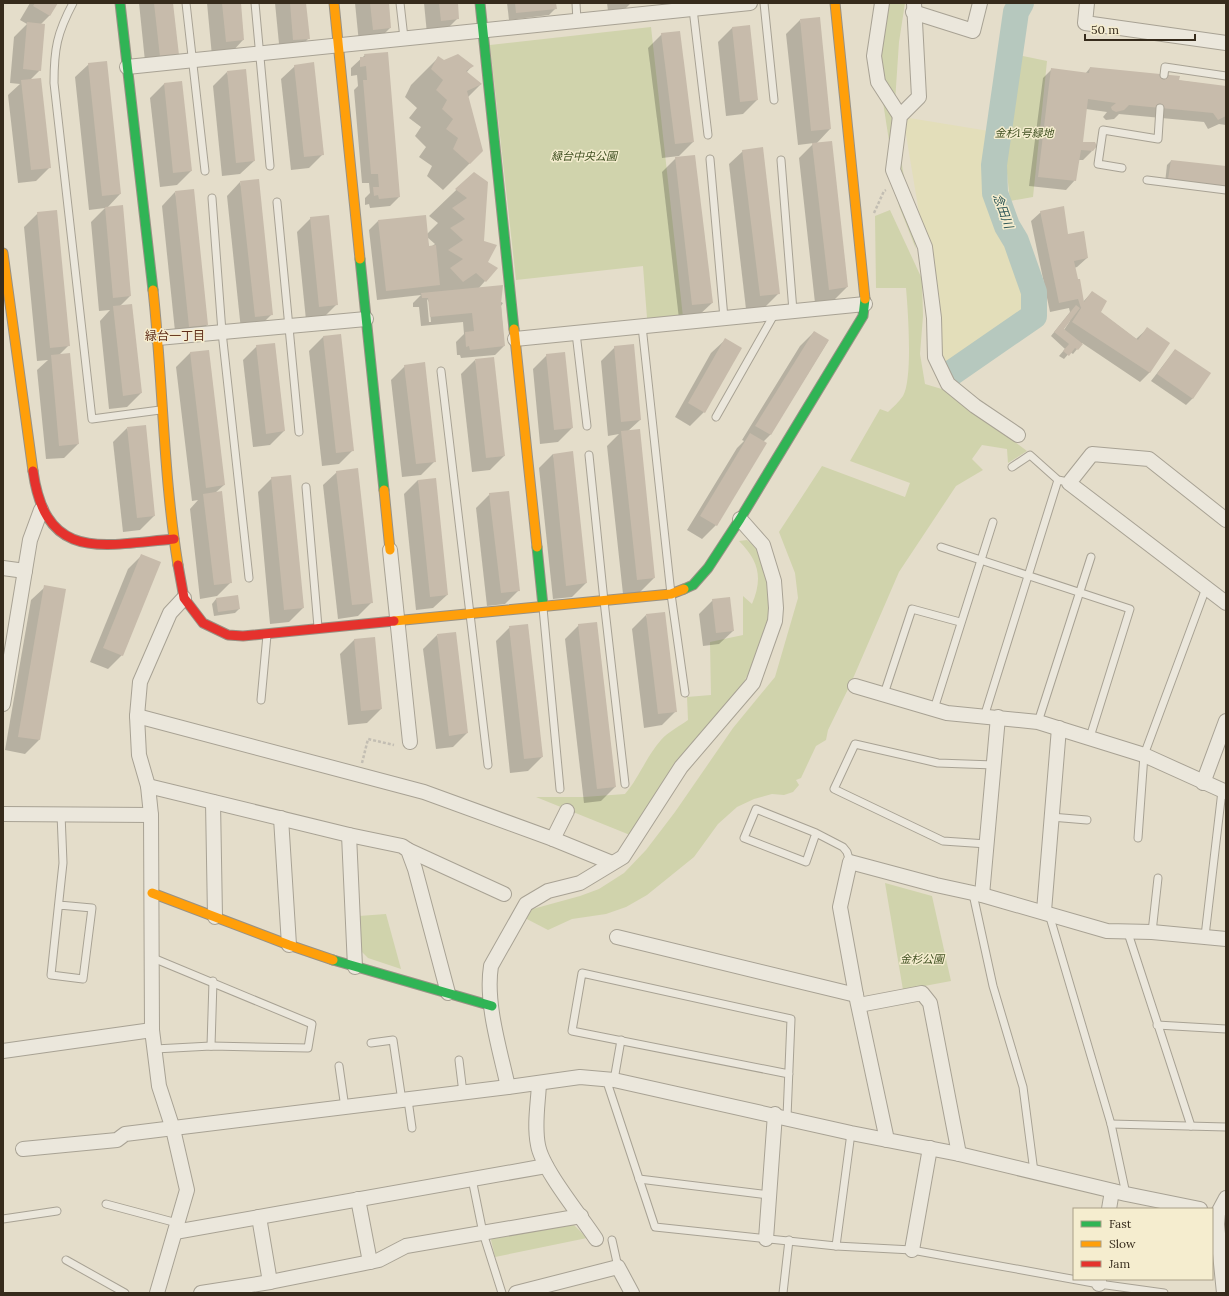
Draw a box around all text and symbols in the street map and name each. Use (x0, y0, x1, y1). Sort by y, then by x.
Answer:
scale bar (1085, 16, 1195, 42)
text: 50 m (1091, 22, 1119, 37)
park label: 金杉1号緑地 (995, 126, 1054, 140)
park label: 緑台中央公園 (551, 149, 619, 163)
water label: 念田川 (990, 191, 1017, 232)
district label: 緑台一丁目 (145, 328, 205, 343)
park label: 金杉公園 (900, 952, 946, 966)
legend (1073, 1208, 1213, 1280)
text: Fast (1109, 1216, 1132, 1231)
text: Slow (1109, 1236, 1136, 1251)
text: Jam (1108, 1256, 1130, 1271)

